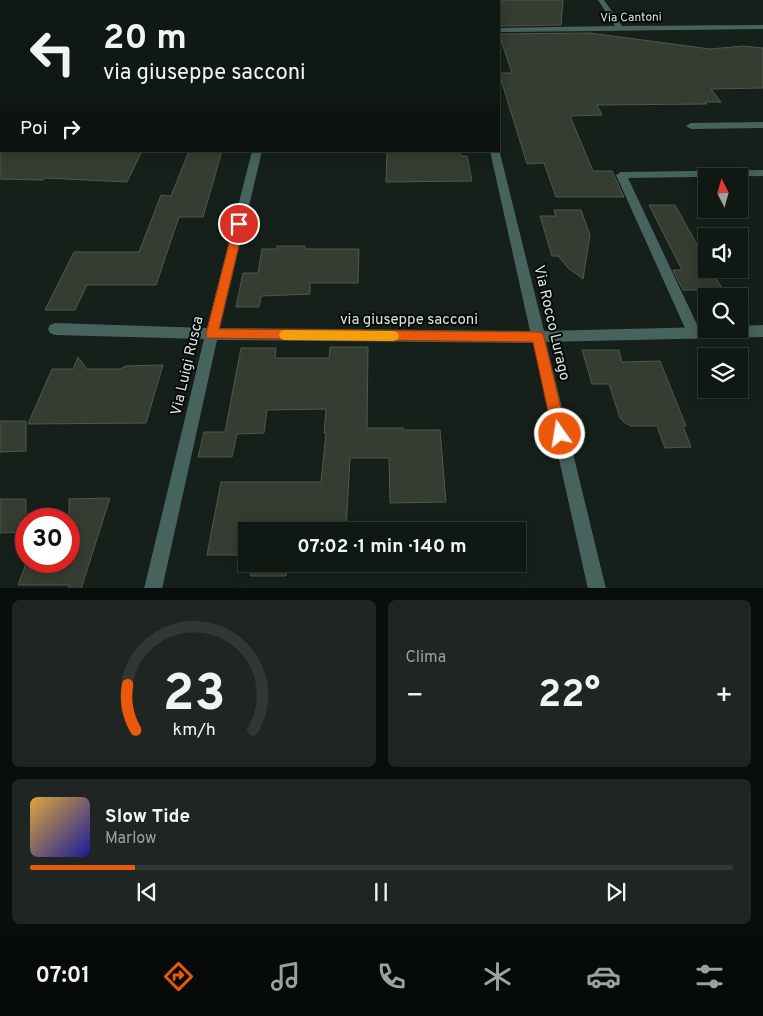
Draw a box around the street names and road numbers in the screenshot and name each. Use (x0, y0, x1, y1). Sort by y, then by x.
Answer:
street label: Via Cantoni (600, 9, 662, 27)
street label: Via Rocco Lurago (529, 264, 573, 382)
street label: via giuseppe sacconi (340, 311, 478, 330)
street label: Via Luigi Rusca (167, 314, 209, 418)

